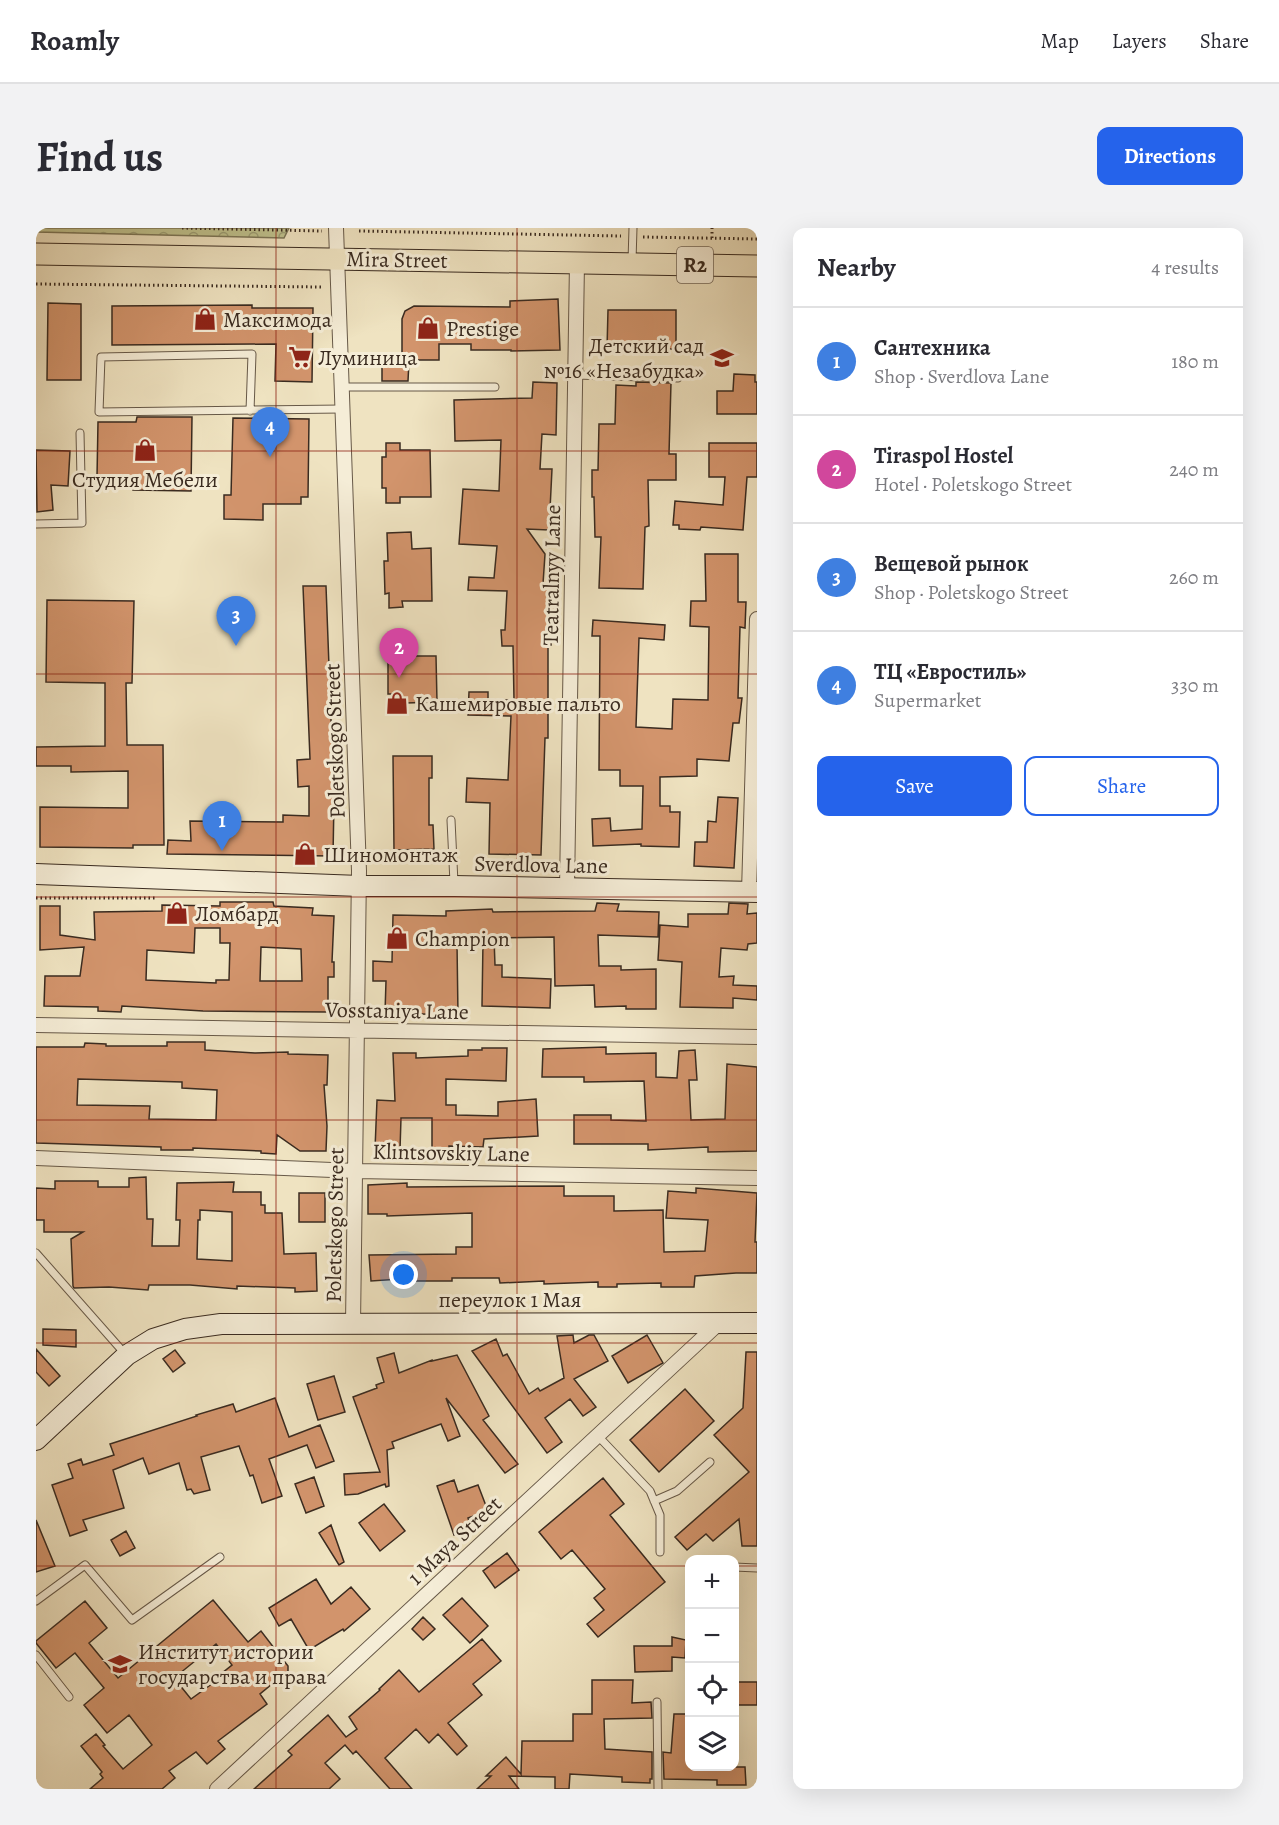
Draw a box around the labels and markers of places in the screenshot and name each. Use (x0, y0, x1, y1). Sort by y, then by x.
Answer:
place label: Максимода (223, 305, 333, 335)
shop icon: Максимода (192, 306, 218, 332)
place label: Prestige (446, 314, 519, 344)
shop icon: Prestige (415, 315, 441, 341)
place label: Детский сад №16 «Незабудка» (543, 331, 704, 386)
place label: Луминица (318, 343, 418, 373)
supermarket icon: Луминица (287, 344, 313, 370)
school or university icon: Детский сад №16 «Незабудка» (709, 345, 735, 371)
pin: 4 (250, 408, 290, 457)
shop icon: Студия Мебели (132, 437, 158, 463)
place label: Студия Мебели (72, 465, 218, 495)
pin: 3 (216, 596, 256, 646)
pin: 2 (380, 628, 418, 678)
place label: Кашемировые пальто (415, 689, 621, 719)
shop icon: Кашемировые пальто (384, 690, 410, 716)
pin: 1 (202, 802, 242, 851)
place label: Шиномонтаж (323, 840, 459, 870)
shop icon: Шиномонтаж (292, 841, 318, 867)
place label: Ломбард (195, 899, 279, 929)
shop icon: Ломбард (164, 900, 190, 926)
place label: Champion (415, 924, 510, 954)
shop icon: Champion (384, 925, 410, 951)
place label: Институт истории государства и права (138, 1637, 327, 1692)
school or university icon: Институт истории государства и права (107, 1651, 133, 1677)

